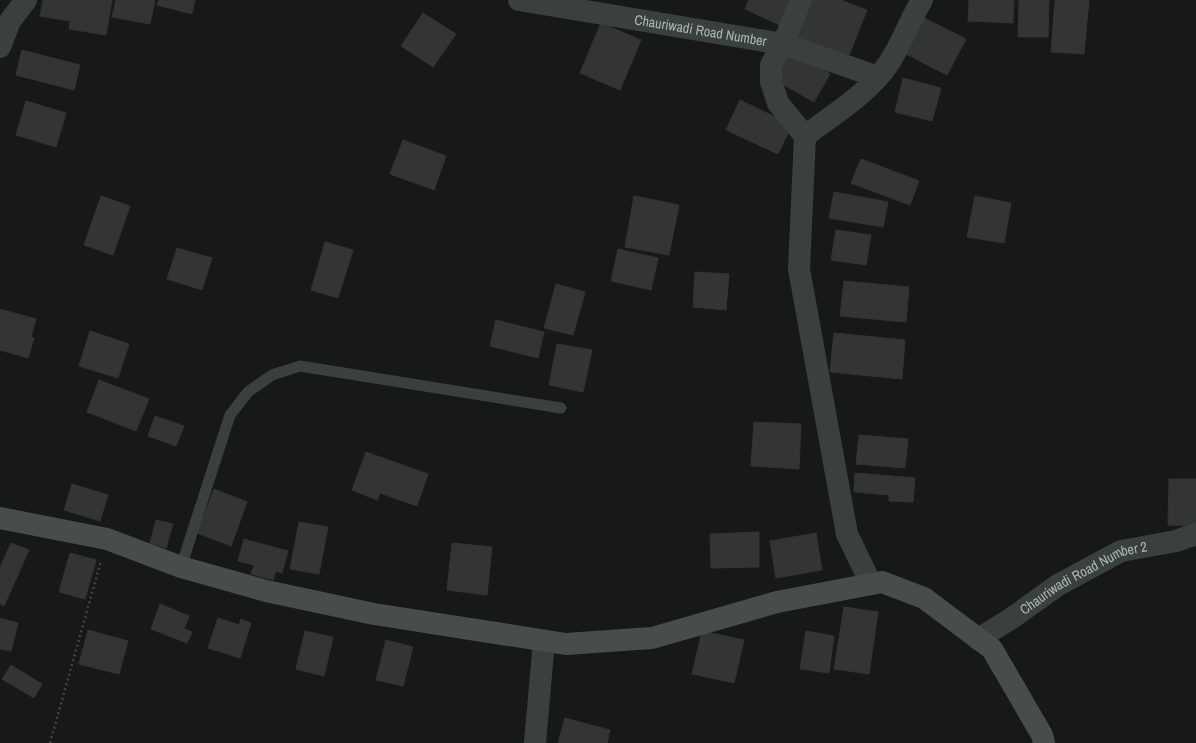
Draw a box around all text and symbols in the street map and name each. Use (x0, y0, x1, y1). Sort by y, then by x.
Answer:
street label: Chauriwadi Road Number (633, 10, 768, 50)
street label: Chauriwadi Road Number 2 (1016, 537, 1149, 619)

